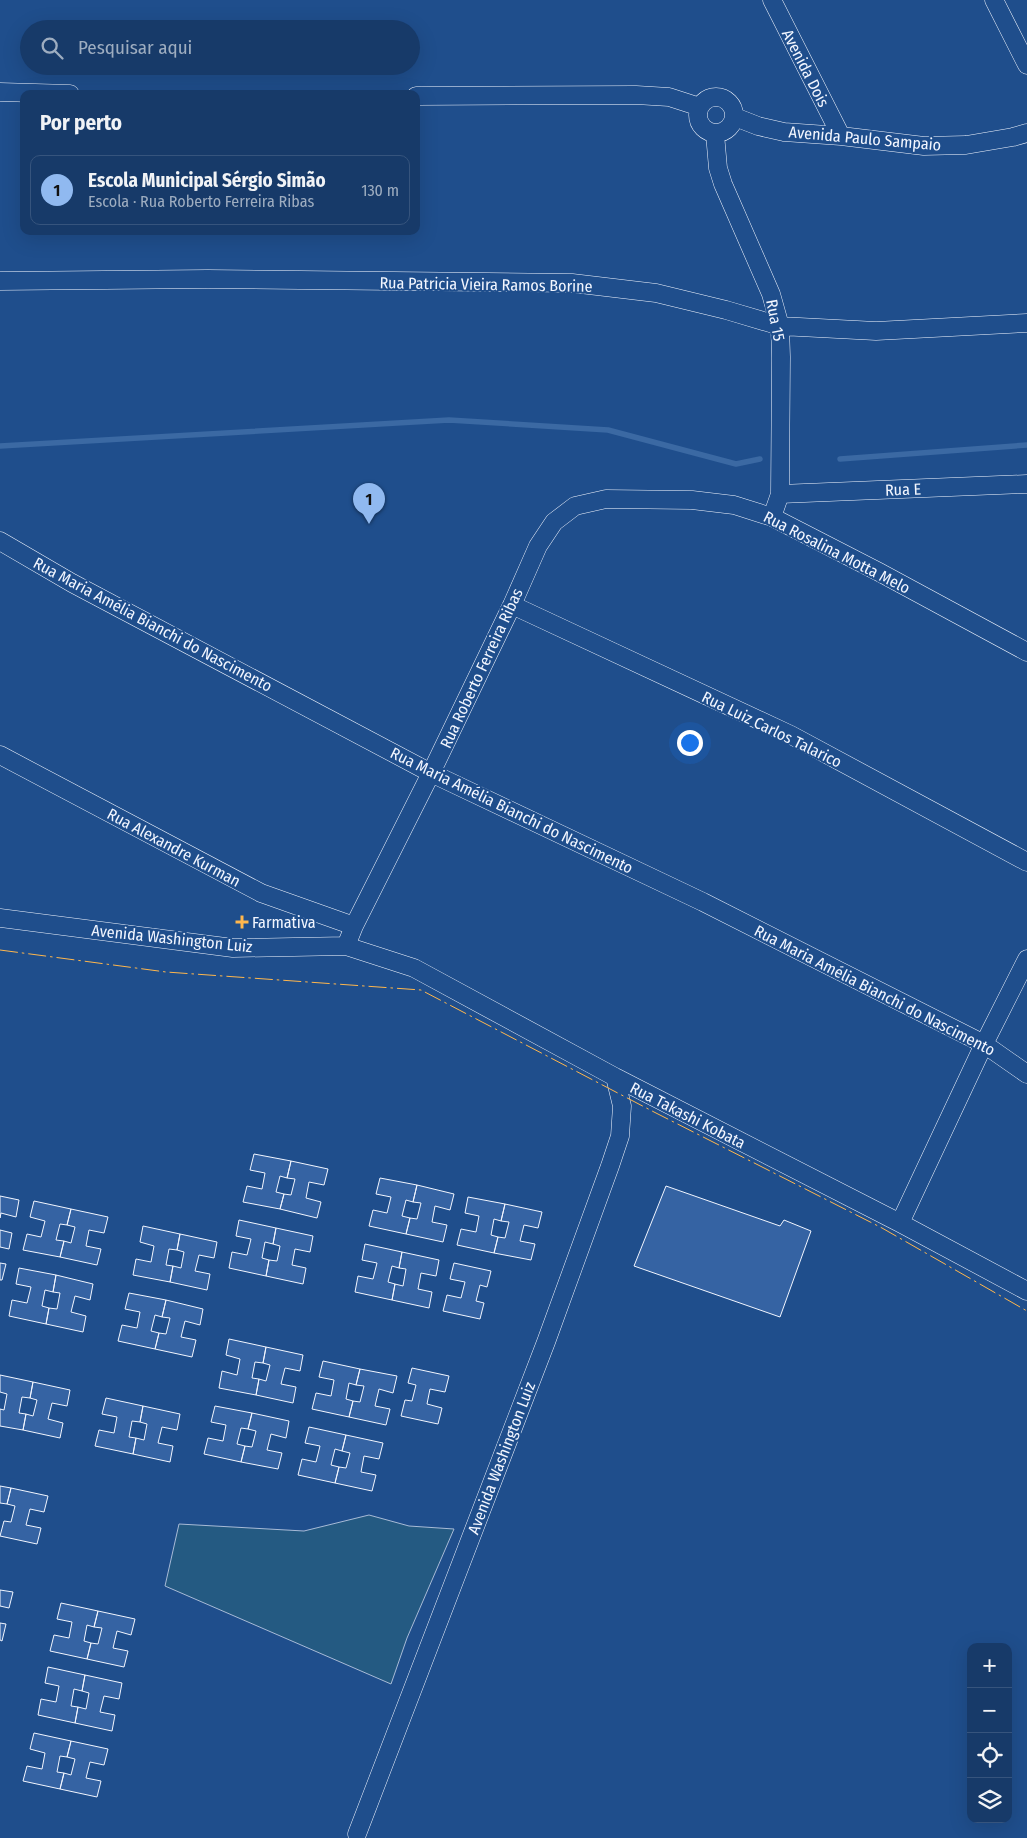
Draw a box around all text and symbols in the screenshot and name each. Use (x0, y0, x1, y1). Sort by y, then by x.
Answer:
search box (20, 20, 420, 75)
street label: Avenida Dois (778, 26, 833, 110)
icon: search (38, 34, 66, 62)
text: Pesquisar aqui (78, 36, 192, 59)
text: Por perto (40, 110, 122, 136)
street label: Avenida Paulo Sampaio (788, 122, 942, 155)
text: Escola Municipal Sérgio Simão (88, 169, 326, 192)
text: 1 (54, 181, 60, 200)
text: 130 m (361, 181, 399, 200)
text: Escola · Rua Roberto Ferreira Ribas (88, 192, 314, 211)
street label: Rua Patricia Vieira Ramos Borine (379, 273, 593, 296)
street label: Rua 15 (762, 298, 789, 343)
street label: Rua E (885, 479, 921, 500)
pin: 1 (353, 483, 385, 524)
street label: Rua Rosalina Motta Melo (760, 507, 913, 598)
street label: Rua Maria Amélia Bianchi do Nascimento (30, 553, 275, 696)
street label: Rua Roberto Ferreira Ribas (436, 585, 527, 751)
street label: Rua Luiz Carlos Talarico (699, 687, 845, 772)
your location (677, 730, 703, 756)
street label: Rua Maria Amélia Bianchi do Nascimento (387, 743, 636, 878)
street label: Rua Alexandre Kurman (104, 804, 244, 891)
place label: Farmativa (252, 913, 316, 932)
marker: Farmativa (236, 916, 248, 928)
street label: Avenida Washington Luiz (91, 921, 253, 956)
street label: Rua Maria Amélia Bianchi do Nascimento (751, 921, 998, 1060)
street label: Rua Takashi Kobata (627, 1078, 749, 1153)
street label: Avenida Washington Luiz (464, 1379, 539, 1537)
map controls (967, 1643, 1012, 1823)
button: + (967, 1643, 1012, 1688)
button: − (967, 1688, 1012, 1733)
button: locate (967, 1733, 1012, 1778)
button: layers (967, 1778, 1012, 1823)

